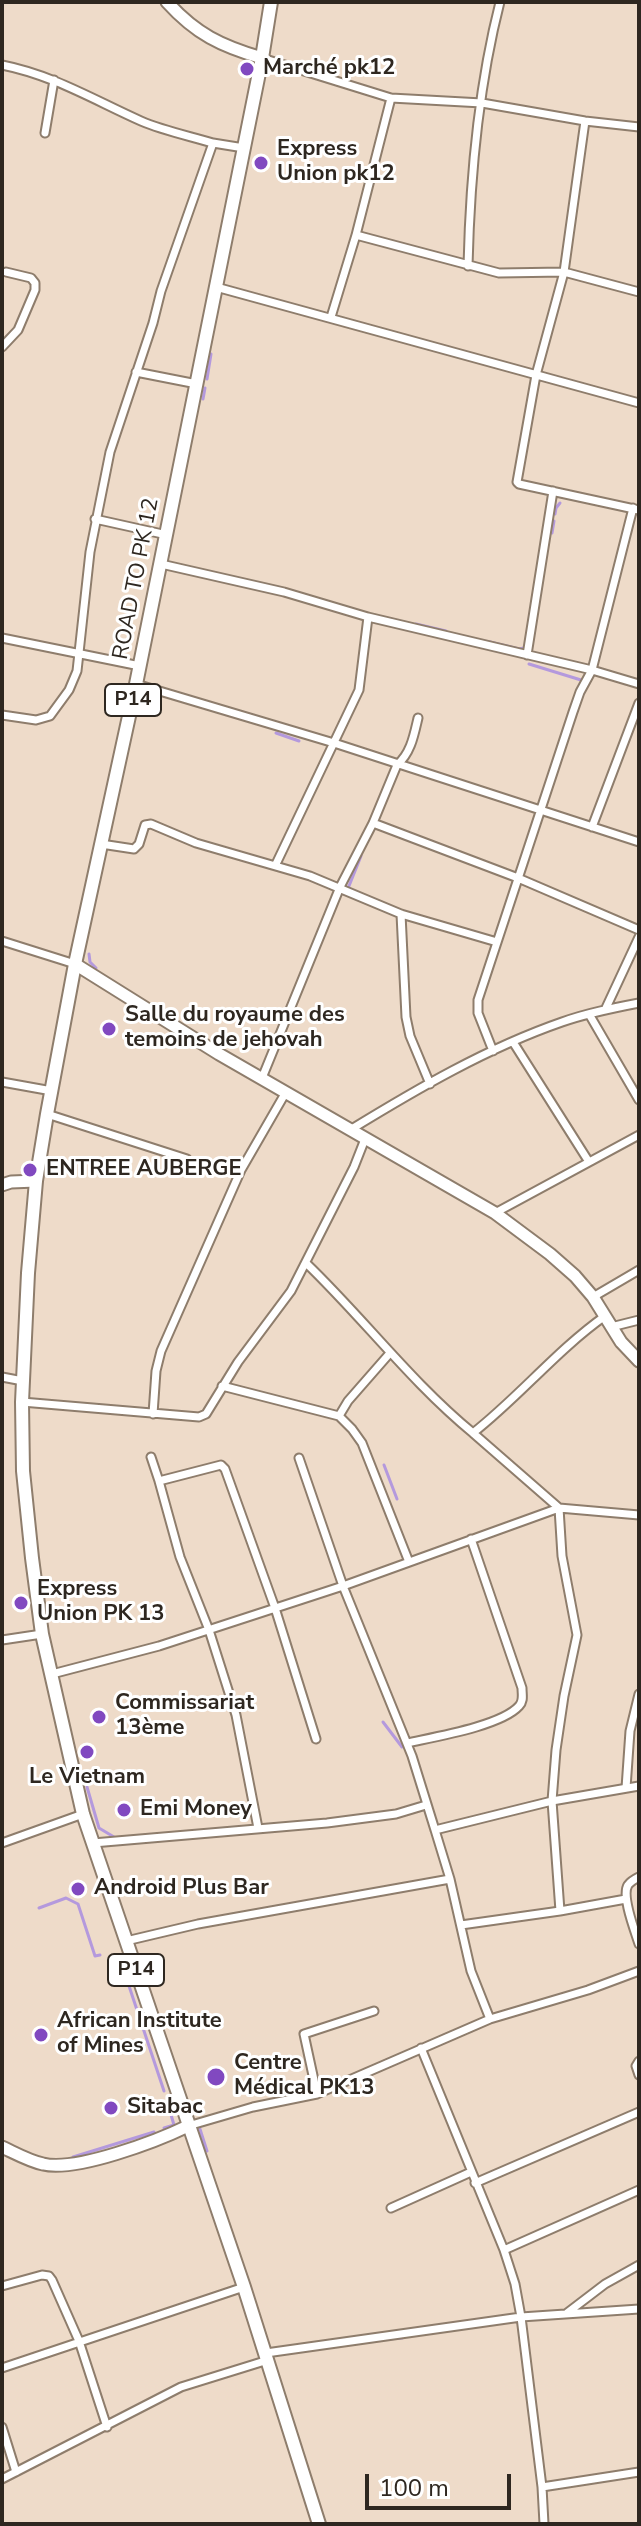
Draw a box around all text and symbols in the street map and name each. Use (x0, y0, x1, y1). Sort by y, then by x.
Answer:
place label: Marché pk12 (263, 56, 395, 82)
marker: Marché pk12 (238, 60, 256, 78)
place label: Express Union pk12 (277, 137, 395, 188)
marker: Express Union pk12 (252, 154, 270, 172)
street label: ROAD TO PK 12 (108, 496, 166, 662)
road number: P14 (105, 684, 161, 716)
place label: Salle du royaume des temoins de jehovah (125, 1003, 345, 1054)
marker: Salle du royaume des temoins de jehovah (100, 1020, 118, 1038)
place label: ENTREE AUBERGE (46, 1157, 242, 1183)
marker: ENTREE AUBERGE (21, 1161, 39, 1179)
place label: Express Union PK 13 (37, 1577, 164, 1628)
marker: Express Union PK 13 (12, 1594, 30, 1612)
place label: Commissariat 13ème (115, 1691, 254, 1742)
marker: Commissariat 13ème (90, 1708, 108, 1726)
marker: Le Vietnam (78, 1743, 96, 1761)
place label: Le Vietnam (29, 1765, 145, 1791)
place label: Emi Money (140, 1797, 252, 1823)
marker: Emi Money (115, 1801, 133, 1819)
place label: Android Plus Bar (94, 1876, 269, 1902)
marker: Android Plus Bar (69, 1880, 87, 1898)
road number: P14 (108, 1954, 164, 1986)
place label: African Institute of Mines (57, 2009, 222, 2060)
marker: African Institute of Mines (32, 2026, 50, 2044)
place label: Centre Médical PK13 (234, 2051, 374, 2102)
marker: Centre Médical PK13 (205, 2066, 227, 2088)
place label: Sitabac (127, 2095, 203, 2121)
marker: Sitabac (102, 2099, 120, 2117)
scale bar (369, 2458, 515, 2508)
text: 100 m (379, 2472, 449, 2504)

